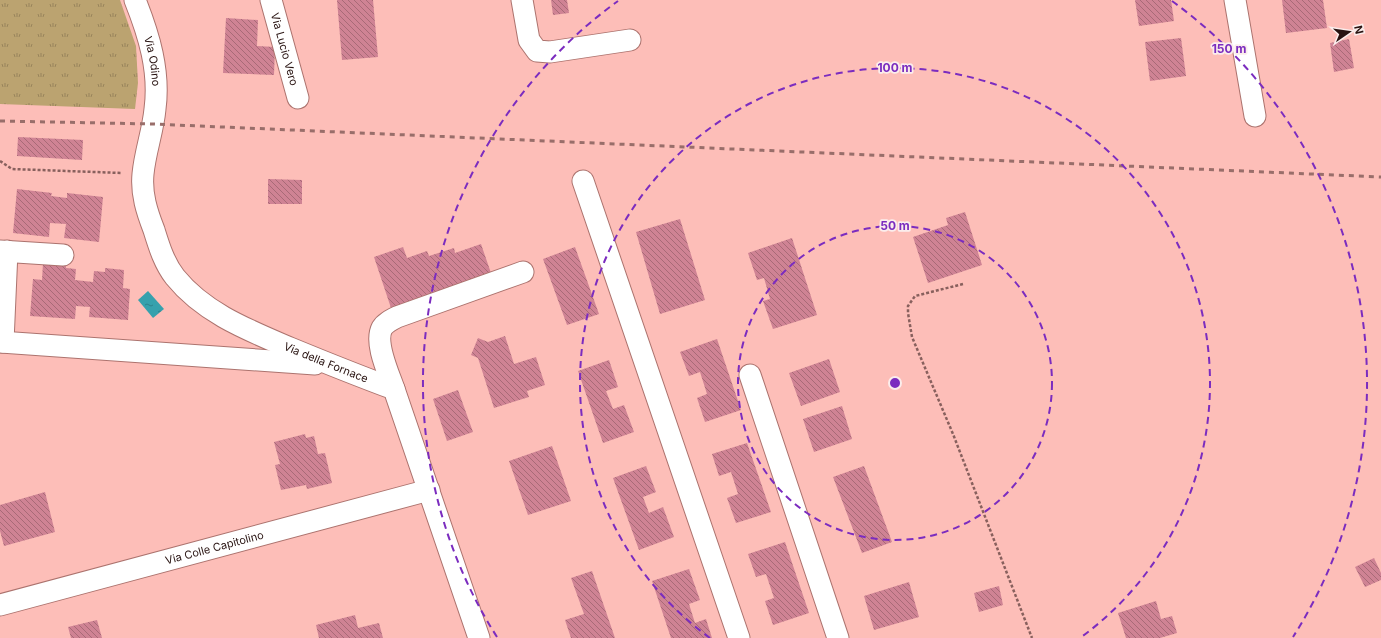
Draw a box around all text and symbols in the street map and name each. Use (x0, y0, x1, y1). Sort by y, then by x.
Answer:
street label: Via Lucio Vero (268, 11, 301, 88)
north arrow (1329, 12, 1369, 52)
text: N (1351, 24, 1367, 35)
street label: Via Odino (141, 35, 163, 87)
text: 150 m (1212, 41, 1246, 56)
text: 100 m (877, 60, 913, 75)
text: 50 m (880, 218, 910, 233)
street label: Via della Fornace (282, 339, 370, 386)
centre of rings (888, 376, 902, 390)
street label: Via Colle Capitolino (164, 528, 266, 567)

